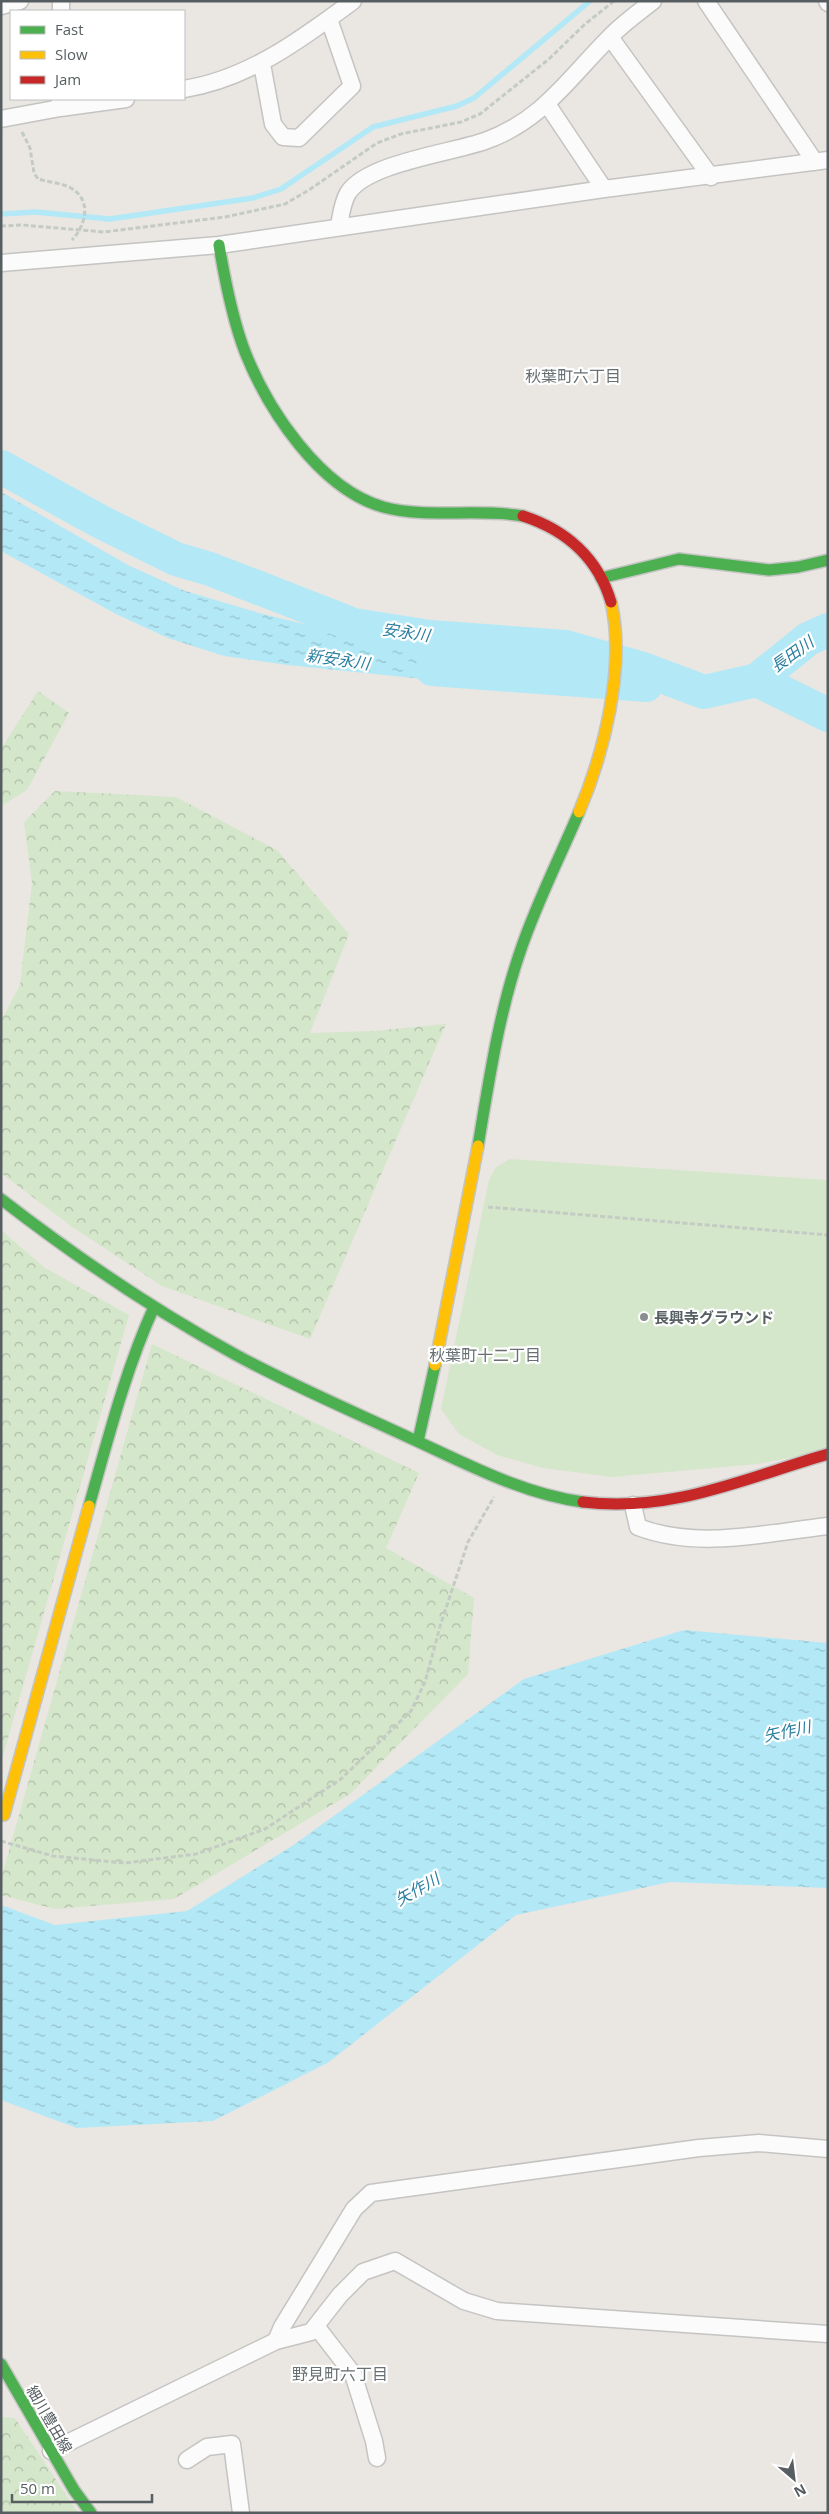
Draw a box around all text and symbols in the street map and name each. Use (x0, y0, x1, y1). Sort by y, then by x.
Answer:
legend (10, 10, 185, 100)
text: Fast (55, 19, 84, 39)
text: Slow (55, 44, 88, 64)
text: Jam (53, 69, 81, 89)
district label: 秋葉町六丁目 (525, 365, 621, 387)
water label: 安永川 (381, 618, 433, 647)
water label: 長田川 (766, 630, 819, 677)
water label: 新安永川 (305, 644, 373, 675)
place label: 長興寺グラウンド (654, 1307, 774, 1327)
marker: 長興寺グラウンド (638, 1311, 650, 1323)
district label: 秋葉町十二丁目 (429, 1344, 541, 1366)
water label: 矢作川 (761, 1715, 815, 1747)
water label: 矢作川 (391, 1866, 445, 1911)
district label: 野見町六丁目 (292, 2363, 388, 2385)
street label: 細川豊田線 (23, 2382, 77, 2456)
north arrow (769, 2454, 819, 2504)
scale bar (12, 2472, 152, 2504)
text: 50 m (20, 2478, 55, 2498)
text: N (791, 2480, 810, 2502)

